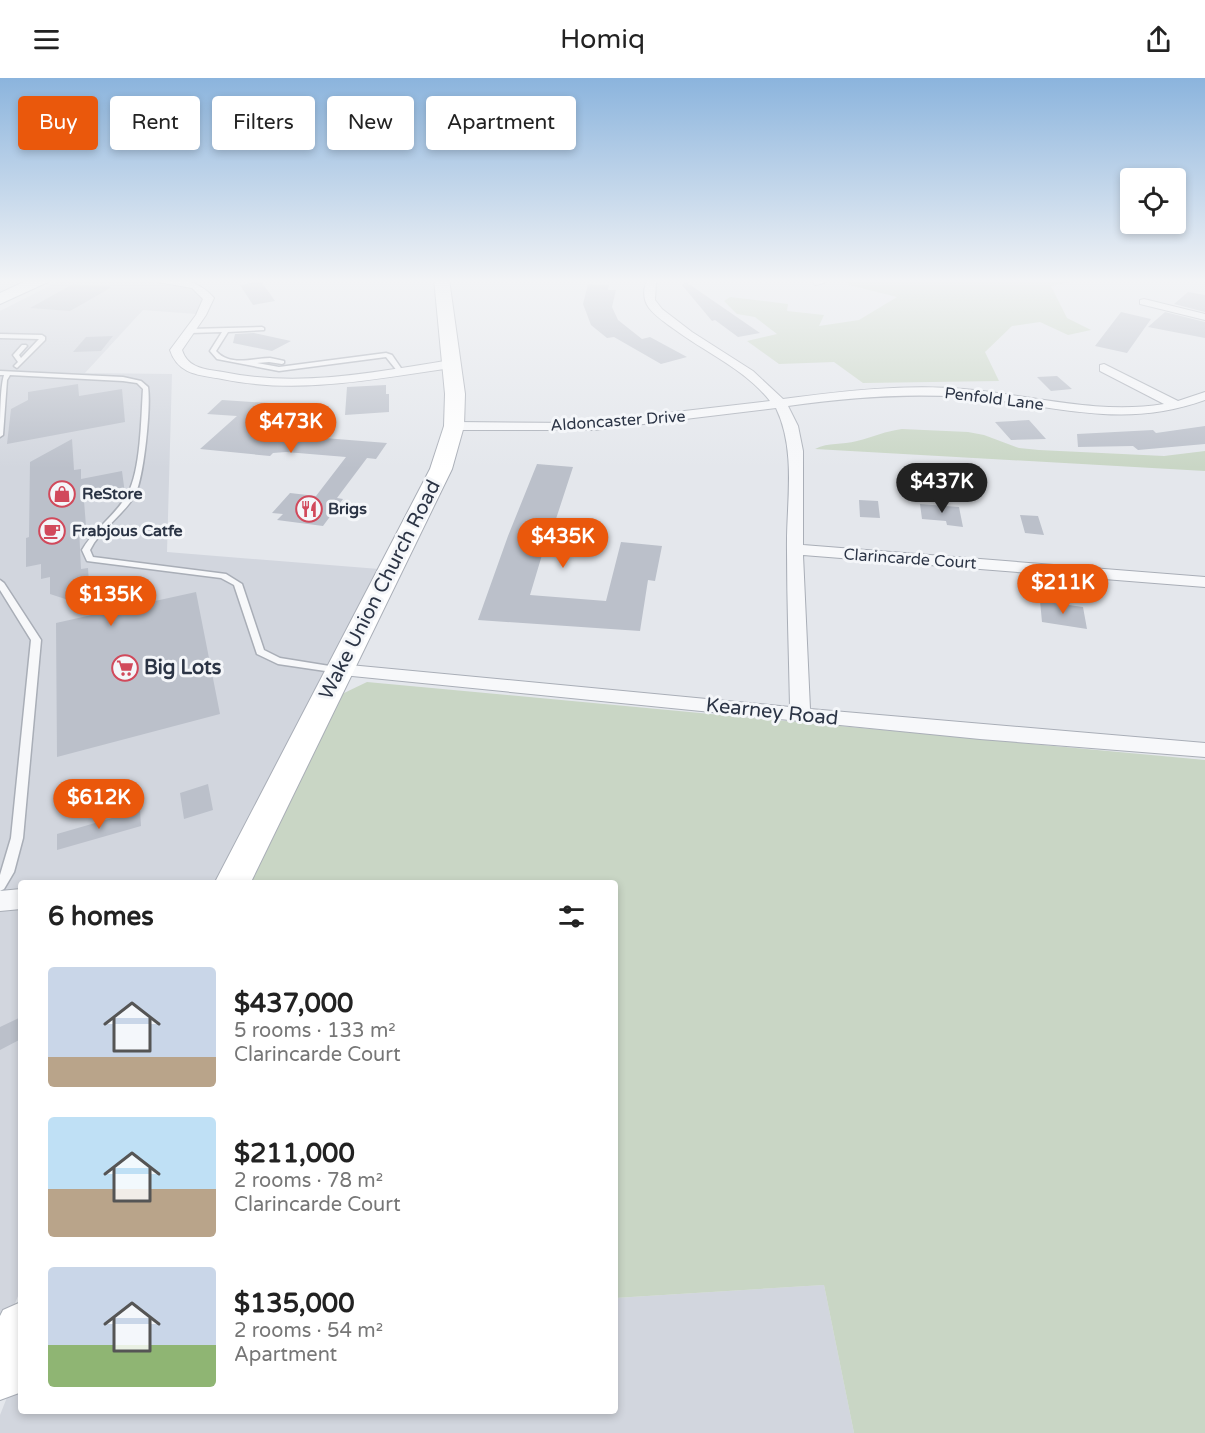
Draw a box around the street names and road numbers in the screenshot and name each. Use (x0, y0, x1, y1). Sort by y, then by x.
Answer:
street label: Penfold Lane (943, 383, 1045, 415)
street label: Aldoncaster Drive (550, 406, 686, 436)
street label: Wake Union Church Road (314, 476, 446, 704)
street label: Clarincarde Court (843, 544, 977, 574)
street label: Kearney Road (704, 693, 840, 731)

